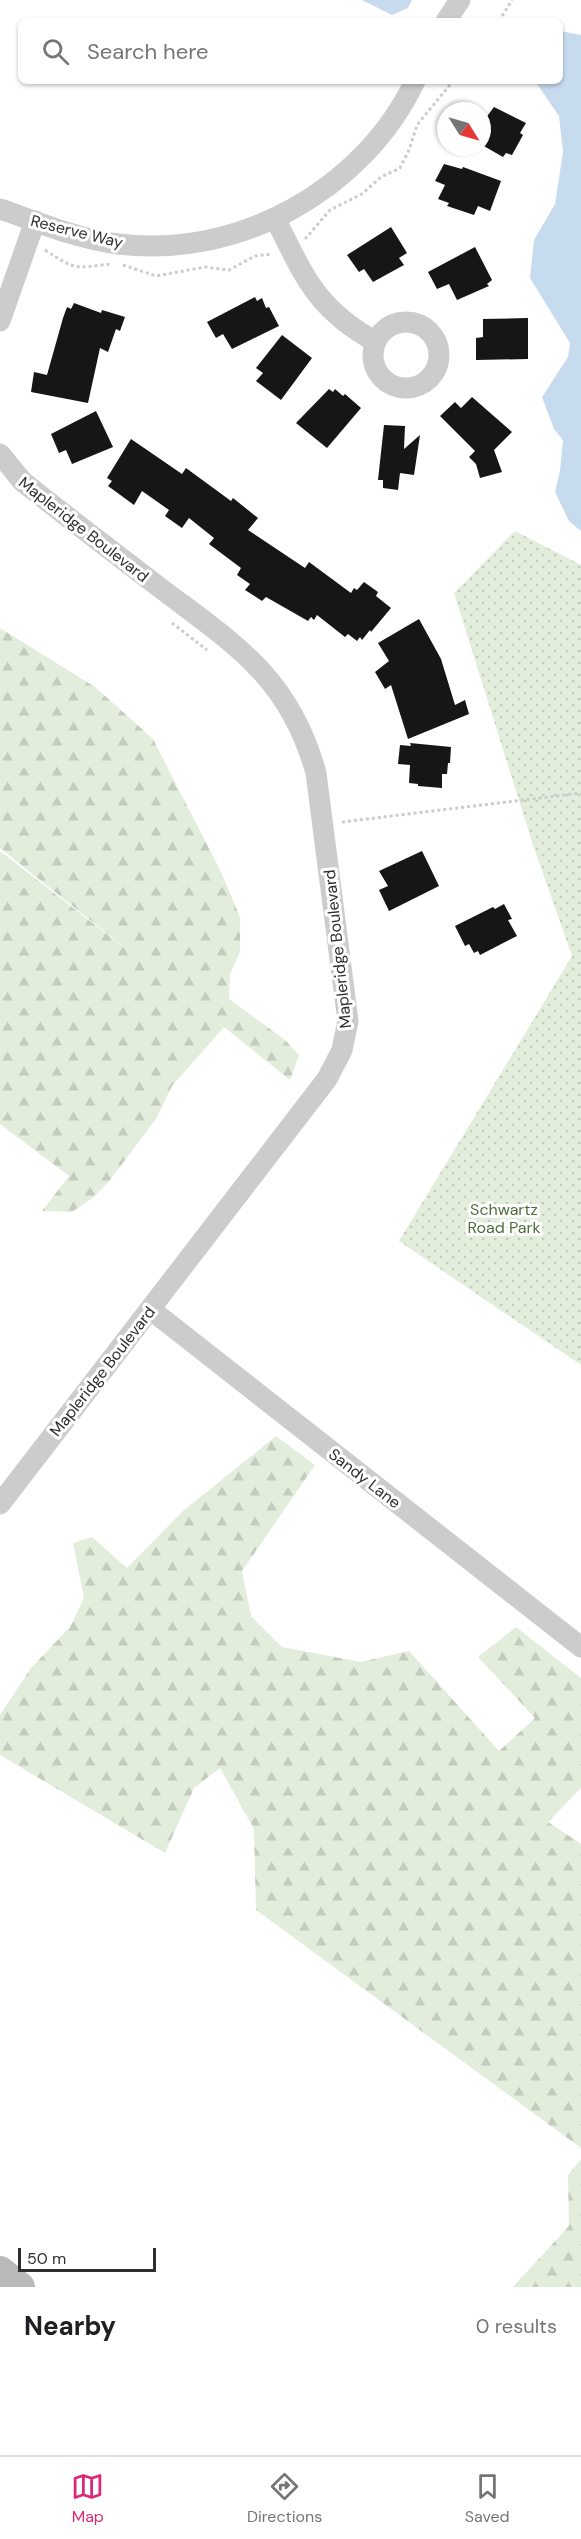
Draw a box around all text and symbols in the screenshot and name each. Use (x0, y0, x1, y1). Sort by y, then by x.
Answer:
search box (18, 18, 563, 84)
icon: search (39, 35, 72, 68)
text: Search here (87, 37, 208, 66)
north arrow (437, 102, 491, 156)
street label: Reserve Way (28, 210, 125, 253)
street label: Mapleridge Boulevard (14, 472, 153, 587)
street label: Mapleridge Boulevard (319, 868, 356, 1029)
park label: Schwartz Road Park (467, 1199, 541, 1238)
street label: Mapleridge Boulevard (45, 1302, 160, 1441)
street label: Sandy Lane (324, 1444, 405, 1513)
scale bar (18, 2245, 156, 2272)
text: 50 m (27, 2248, 66, 2269)
text: Nearby (24, 2309, 116, 2343)
text: 0 results (476, 2313, 557, 2339)
tab: Map (71, 2470, 104, 2527)
tab: Directions (247, 2470, 322, 2527)
tab: Saved (465, 2470, 510, 2527)

